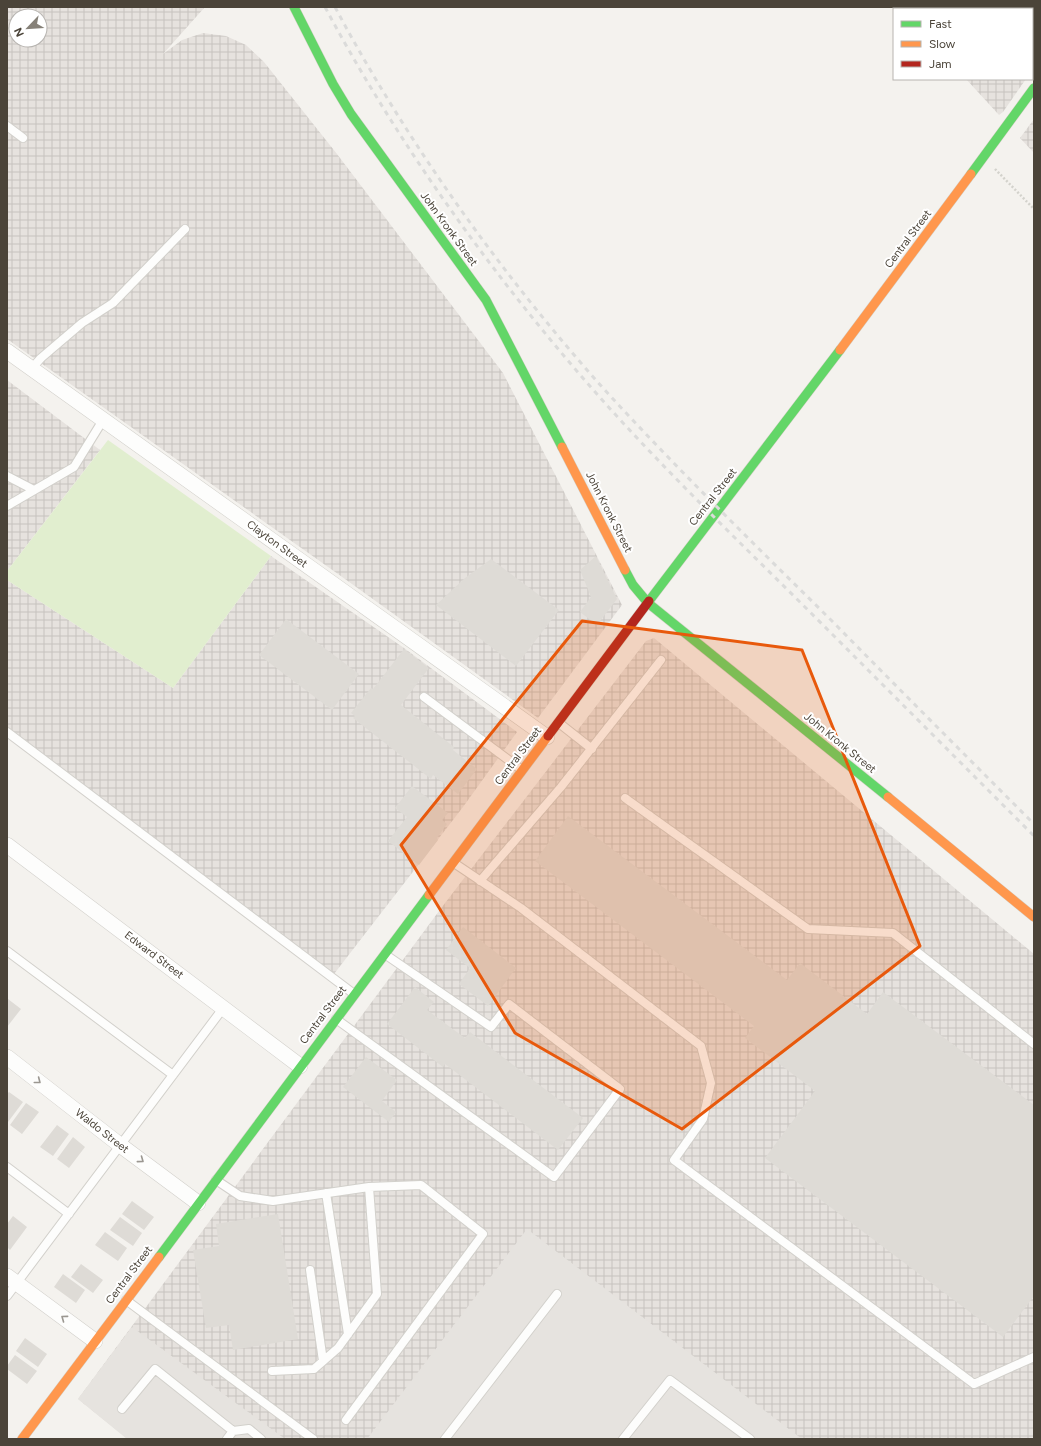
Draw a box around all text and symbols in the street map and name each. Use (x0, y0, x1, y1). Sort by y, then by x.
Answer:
north arrow (8, 8, 48, 48)
legend (893, 8, 1033, 80)
text: Fast (929, 17, 952, 31)
text: N (12, 25, 27, 39)
text: Slow (929, 37, 956, 51)
text: Jam (929, 57, 952, 71)
street label: John Kronk Street (418, 189, 480, 269)
street label: Central Street (882, 207, 934, 271)
street label: Central Street (686, 466, 740, 528)
street label: John Kronk Street (583, 469, 635, 555)
street label: Clayton Street (244, 518, 310, 570)
street label: John Kronk Street (801, 710, 879, 776)
street label: Central Street (492, 724, 544, 788)
street label: Edward Street (122, 929, 186, 981)
street label: Central Street (297, 983, 349, 1047)
one-way arrow (34, 1076, 41, 1083)
street label: Waldo Street (73, 1106, 131, 1156)
one-way arrow (136, 1156, 143, 1163)
street label: Central Street (103, 1243, 155, 1307)
one-way arrow (61, 1315, 68, 1322)

